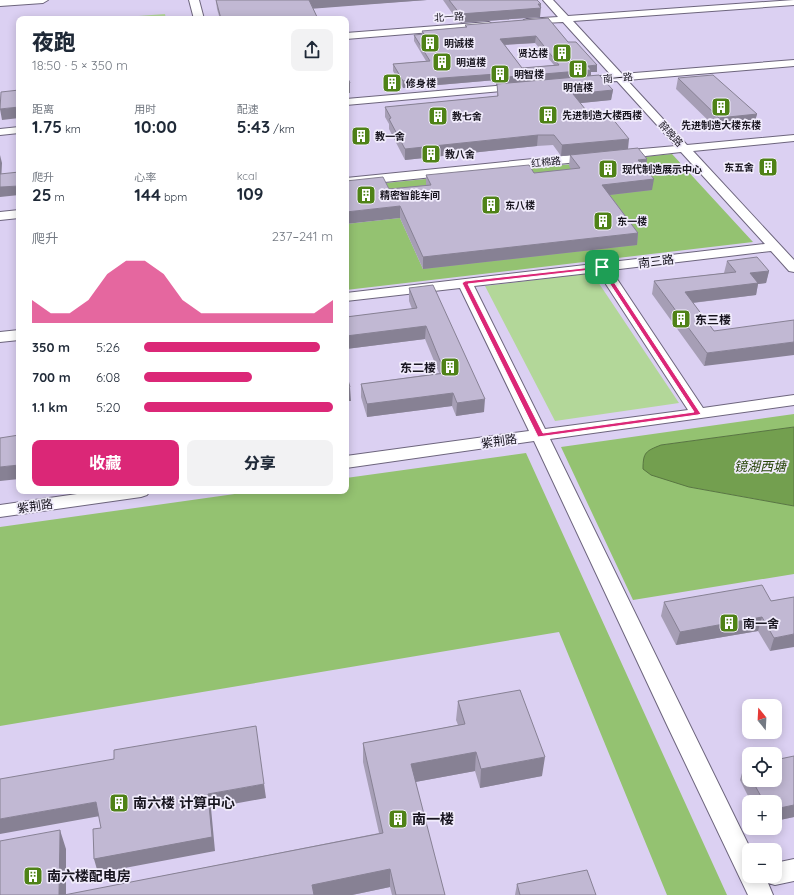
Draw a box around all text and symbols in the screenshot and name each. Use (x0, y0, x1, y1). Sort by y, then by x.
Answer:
street label: 北一路 (434, 9, 464, 25)
text: 夜跑 (32, 28, 76, 56)
button: share (291, 29, 333, 71)
building icon: 明诚楼 (419, 32, 441, 54)
place label: 明诚楼 (444, 37, 474, 50)
building icon: 贤达楼 (551, 42, 573, 64)
place label: 贤达楼 (518, 47, 548, 60)
building icon: 明道楼 (431, 51, 453, 73)
place label: 明道楼 (456, 56, 486, 69)
text: 18:50 · 5 × 350 m (32, 57, 128, 73)
building icon: 明信楼 (567, 58, 589, 80)
building icon: 明智楼 (489, 63, 511, 85)
place label: 明智楼 (514, 68, 544, 81)
street label: 南一路 (602, 70, 634, 86)
building icon: 修身楼 (381, 72, 403, 94)
place label: 修身楼 (405, 77, 436, 90)
place label: 明信楼 (563, 81, 593, 94)
building icon: 先进制造大楼东楼 (710, 96, 732, 118)
text: 距离 (32, 102, 54, 116)
text: 用时 (134, 102, 156, 116)
text: 配速 (237, 102, 259, 116)
building icon: 先进制造大楼西楼 (537, 104, 559, 126)
building icon: 教七舍 (427, 105, 449, 127)
place label: 先进制造大楼西楼 (562, 109, 642, 122)
place label: 教七舍 (452, 110, 482, 123)
text: 1.75 (32, 116, 62, 137)
text: 10:00 (134, 116, 177, 137)
text: 5:43 (237, 116, 270, 137)
street label: 醉晚路 (656, 119, 686, 149)
place label: 先进制造大楼东楼 (681, 119, 761, 132)
text: km (62, 122, 81, 136)
text: /km (270, 122, 295, 136)
building icon: 教一舍 (350, 125, 372, 147)
place label: 教一舍 (375, 130, 405, 143)
building icon: 教八舍 (420, 143, 442, 165)
place label: 教八舍 (445, 148, 475, 161)
street label: 红棉路 (530, 154, 562, 170)
building icon: 东五舍 (757, 156, 779, 178)
building icon: 现代制造展示中心 (597, 158, 619, 180)
place label: 东五舍 (724, 161, 754, 174)
place label: 现代制造展示中心 (622, 163, 702, 176)
text: kcal (237, 169, 257, 183)
text: 爬升 (32, 170, 54, 184)
text: 心率 (134, 170, 156, 184)
text: 109 (237, 183, 263, 204)
text: 25 (32, 184, 51, 205)
text: 144 (134, 184, 161, 205)
building icon: 精密智能车间 (355, 184, 377, 206)
place label: 精密智能车间 (380, 189, 440, 202)
text: m (51, 190, 65, 204)
text: bpm (161, 190, 187, 204)
building icon: 东八楼 (480, 194, 502, 216)
place label: 东八楼 (505, 199, 535, 212)
building icon: 东一楼 (592, 210, 614, 232)
place label: 东一楼 (617, 215, 647, 228)
text: 237–241 m (272, 228, 333, 244)
text: 爬升 (32, 230, 58, 246)
pin (585, 250, 619, 284)
street label: 南三路 (637, 251, 675, 271)
icon: arrive (591, 256, 613, 278)
building icon: 东三楼 (670, 308, 692, 330)
place label: 东三楼 (695, 312, 731, 327)
text: 350 m (32, 339, 70, 355)
text: 5:26 (96, 339, 120, 355)
building icon: 东二楼 (439, 356, 461, 378)
place label: 东二楼 (400, 360, 436, 375)
text: 700 m (32, 369, 71, 385)
text: 6:08 (96, 369, 120, 385)
text: 1.1 km (32, 399, 68, 415)
text: 5:20 (96, 399, 120, 415)
street label: 紫荆路 (480, 431, 518, 451)
button: 收藏 (32, 440, 179, 486)
button: 分享 (187, 440, 333, 486)
water label: 镜湖西塘 (734, 458, 788, 474)
street label: 紫荆路 (16, 496, 54, 516)
building icon: 南一舍 (718, 612, 740, 634)
place label: 南一舍 (743, 616, 779, 631)
north arrow (742, 699, 782, 739)
map controls (742, 699, 782, 883)
button: locate (742, 747, 782, 787)
building icon: 南六楼 计算中心 (108, 792, 130, 814)
place label: 南六楼 计算中心 (133, 794, 235, 812)
button: + (742, 795, 782, 835)
building icon: 南一楼 (387, 808, 409, 830)
place label: 南一楼 (412, 810, 454, 828)
button: − (742, 843, 782, 883)
building icon: 南六楼配电房 (22, 865, 44, 887)
place label: 南六楼配电房 (47, 867, 131, 885)

